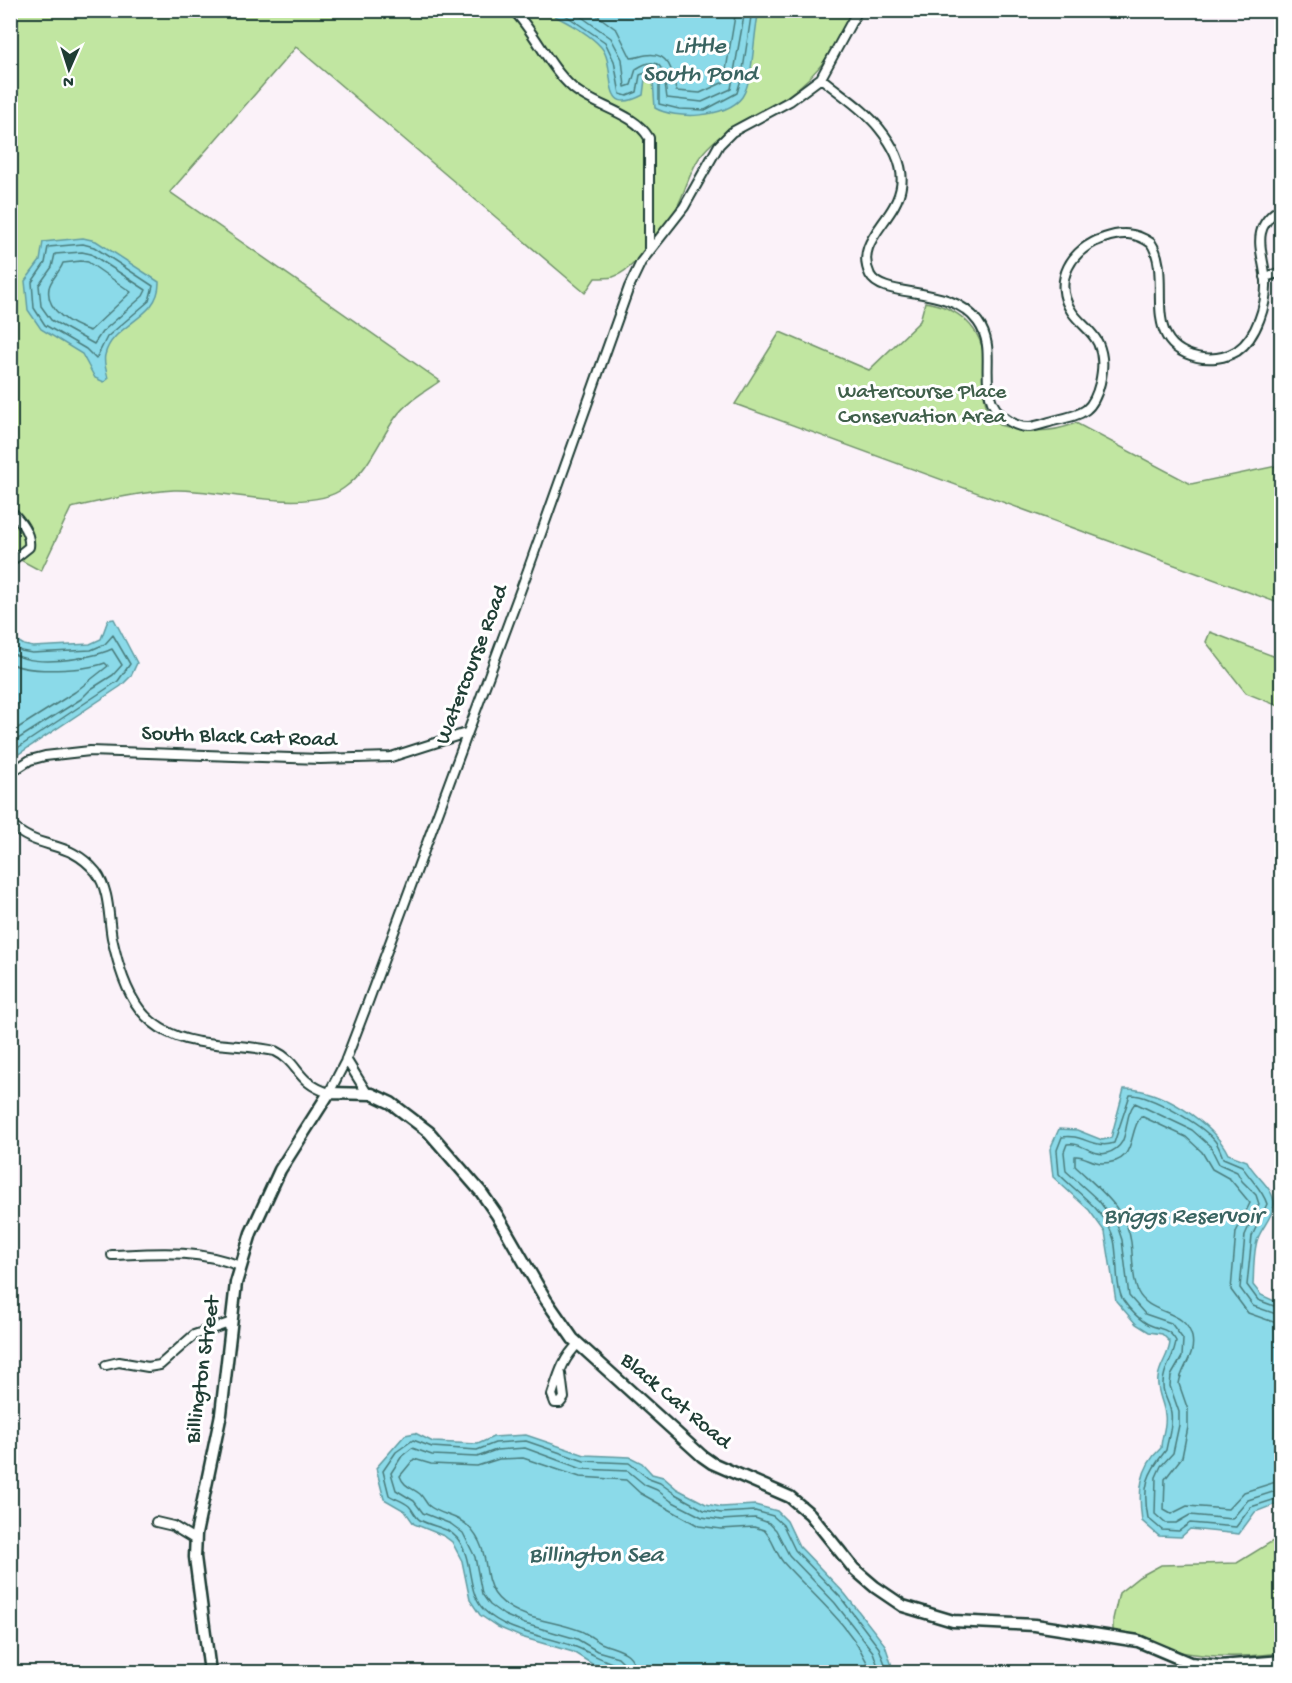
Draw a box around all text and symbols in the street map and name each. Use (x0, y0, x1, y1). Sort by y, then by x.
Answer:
water label: Little South Pond (643, 33, 760, 90)
north arrow (39, 39, 99, 99)
text: N (62, 71, 74, 90)
park label: Watercourse Place Conservation Area (838, 380, 1007, 431)
street label: Watercourse Road (431, 580, 516, 748)
street label: South Black Cat Road (141, 722, 339, 754)
water label: Briggs Reservoir (1103, 1203, 1267, 1232)
street label: Billington Street (181, 1293, 227, 1446)
street label: Black Cat Road (613, 1347, 738, 1457)
water label: Billington Sea (529, 1542, 665, 1571)

